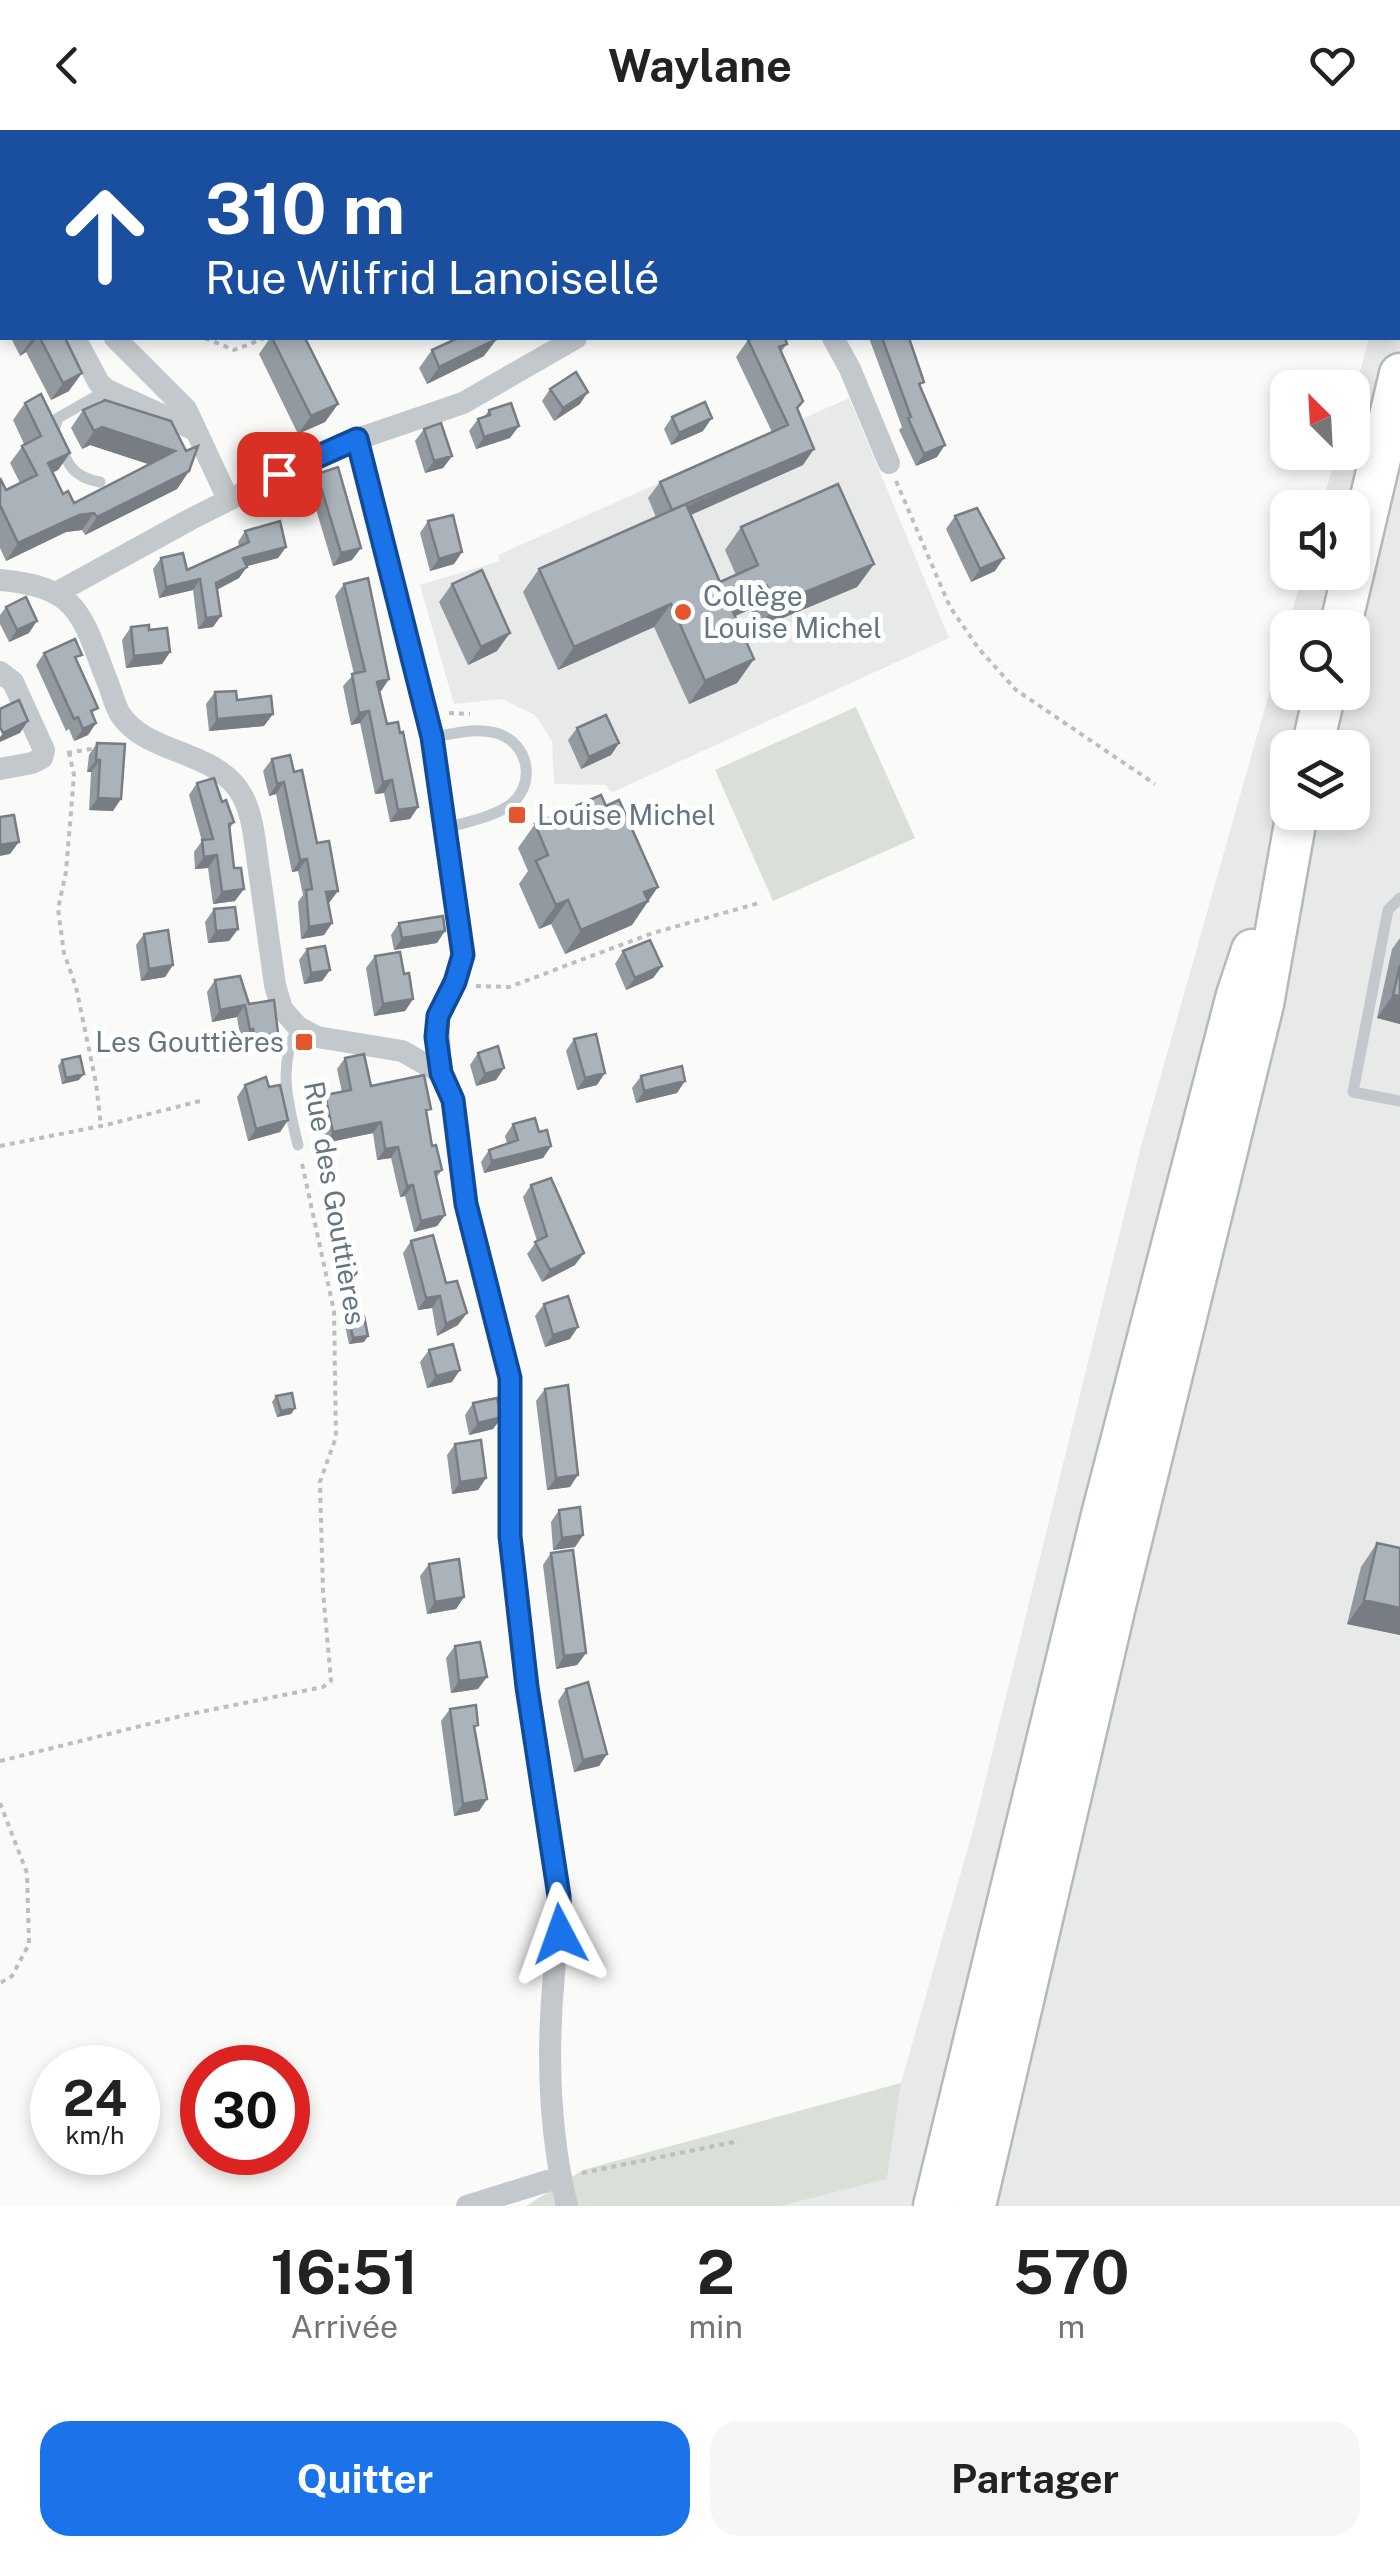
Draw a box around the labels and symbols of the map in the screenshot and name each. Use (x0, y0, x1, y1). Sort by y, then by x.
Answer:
north arrow (1270, 370, 1370, 470)
pin (237, 432, 322, 517)
place label: Collège Louise Michel (703, 579, 882, 644)
marker: Collège Louise Michel (672, 601, 694, 623)
place label: Louise Michel (537, 798, 716, 831)
marker: Louise Michel (506, 804, 528, 826)
place label: Les Gouttières (95, 1025, 284, 1058)
marker: Les Gouttières (293, 1031, 315, 1053)
street label: Rue des Gouttières (298, 1079, 373, 1327)
position arrow (508, 1882, 612, 1986)
speed limit sign: 30 (180, 2045, 310, 2175)

